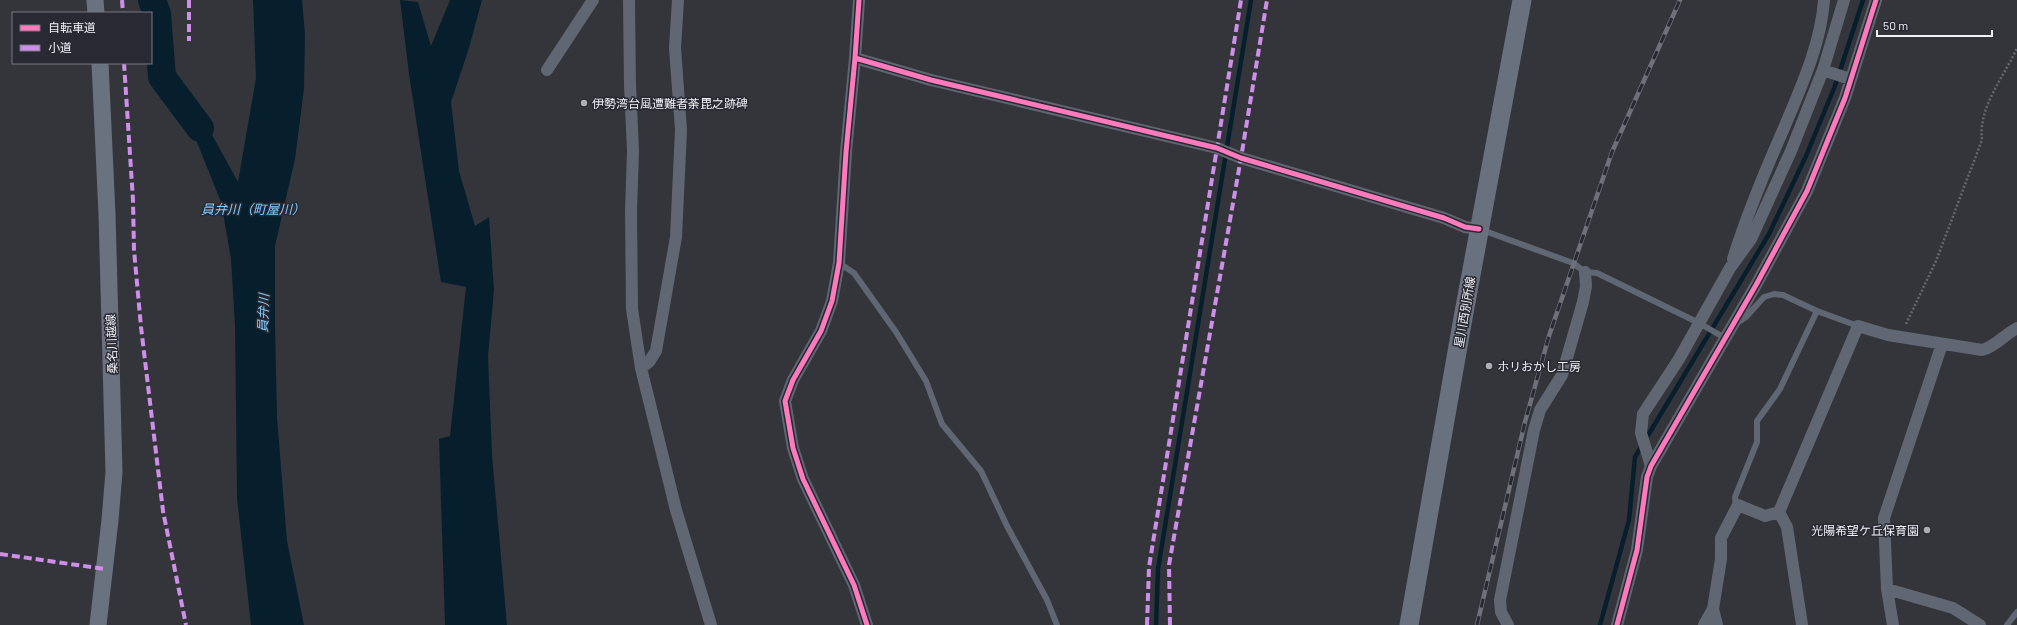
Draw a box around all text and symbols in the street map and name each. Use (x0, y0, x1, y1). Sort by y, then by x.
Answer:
legend (12, 12, 152, 64)
scale bar (1877, 12, 1992, 38)
text: 50 m (1883, 18, 1908, 32)
text: 自転車道 (48, 20, 96, 34)
text: 小道 (48, 40, 72, 54)
place label: 伊勢湾台風遭難者荼毘之跡碑 (592, 96, 748, 110)
marker: 伊勢湾台風遭難者荼毘之跡碑 (579, 98, 589, 108)
water label: 員弁川（町屋川） (201, 201, 305, 217)
street label: 星川西別所線 (1451, 275, 1477, 349)
water label: 員弁川 (254, 291, 272, 333)
street label: 桑名川越線 (103, 314, 119, 374)
place label: ホリおかし工房 (1497, 359, 1581, 373)
marker: ホリおかし工房 (1484, 361, 1494, 371)
place label: 光陽希望ケ丘保育園 (1811, 523, 1919, 537)
marker: 光陽希望ケ丘保育園 (1922, 525, 1932, 535)

